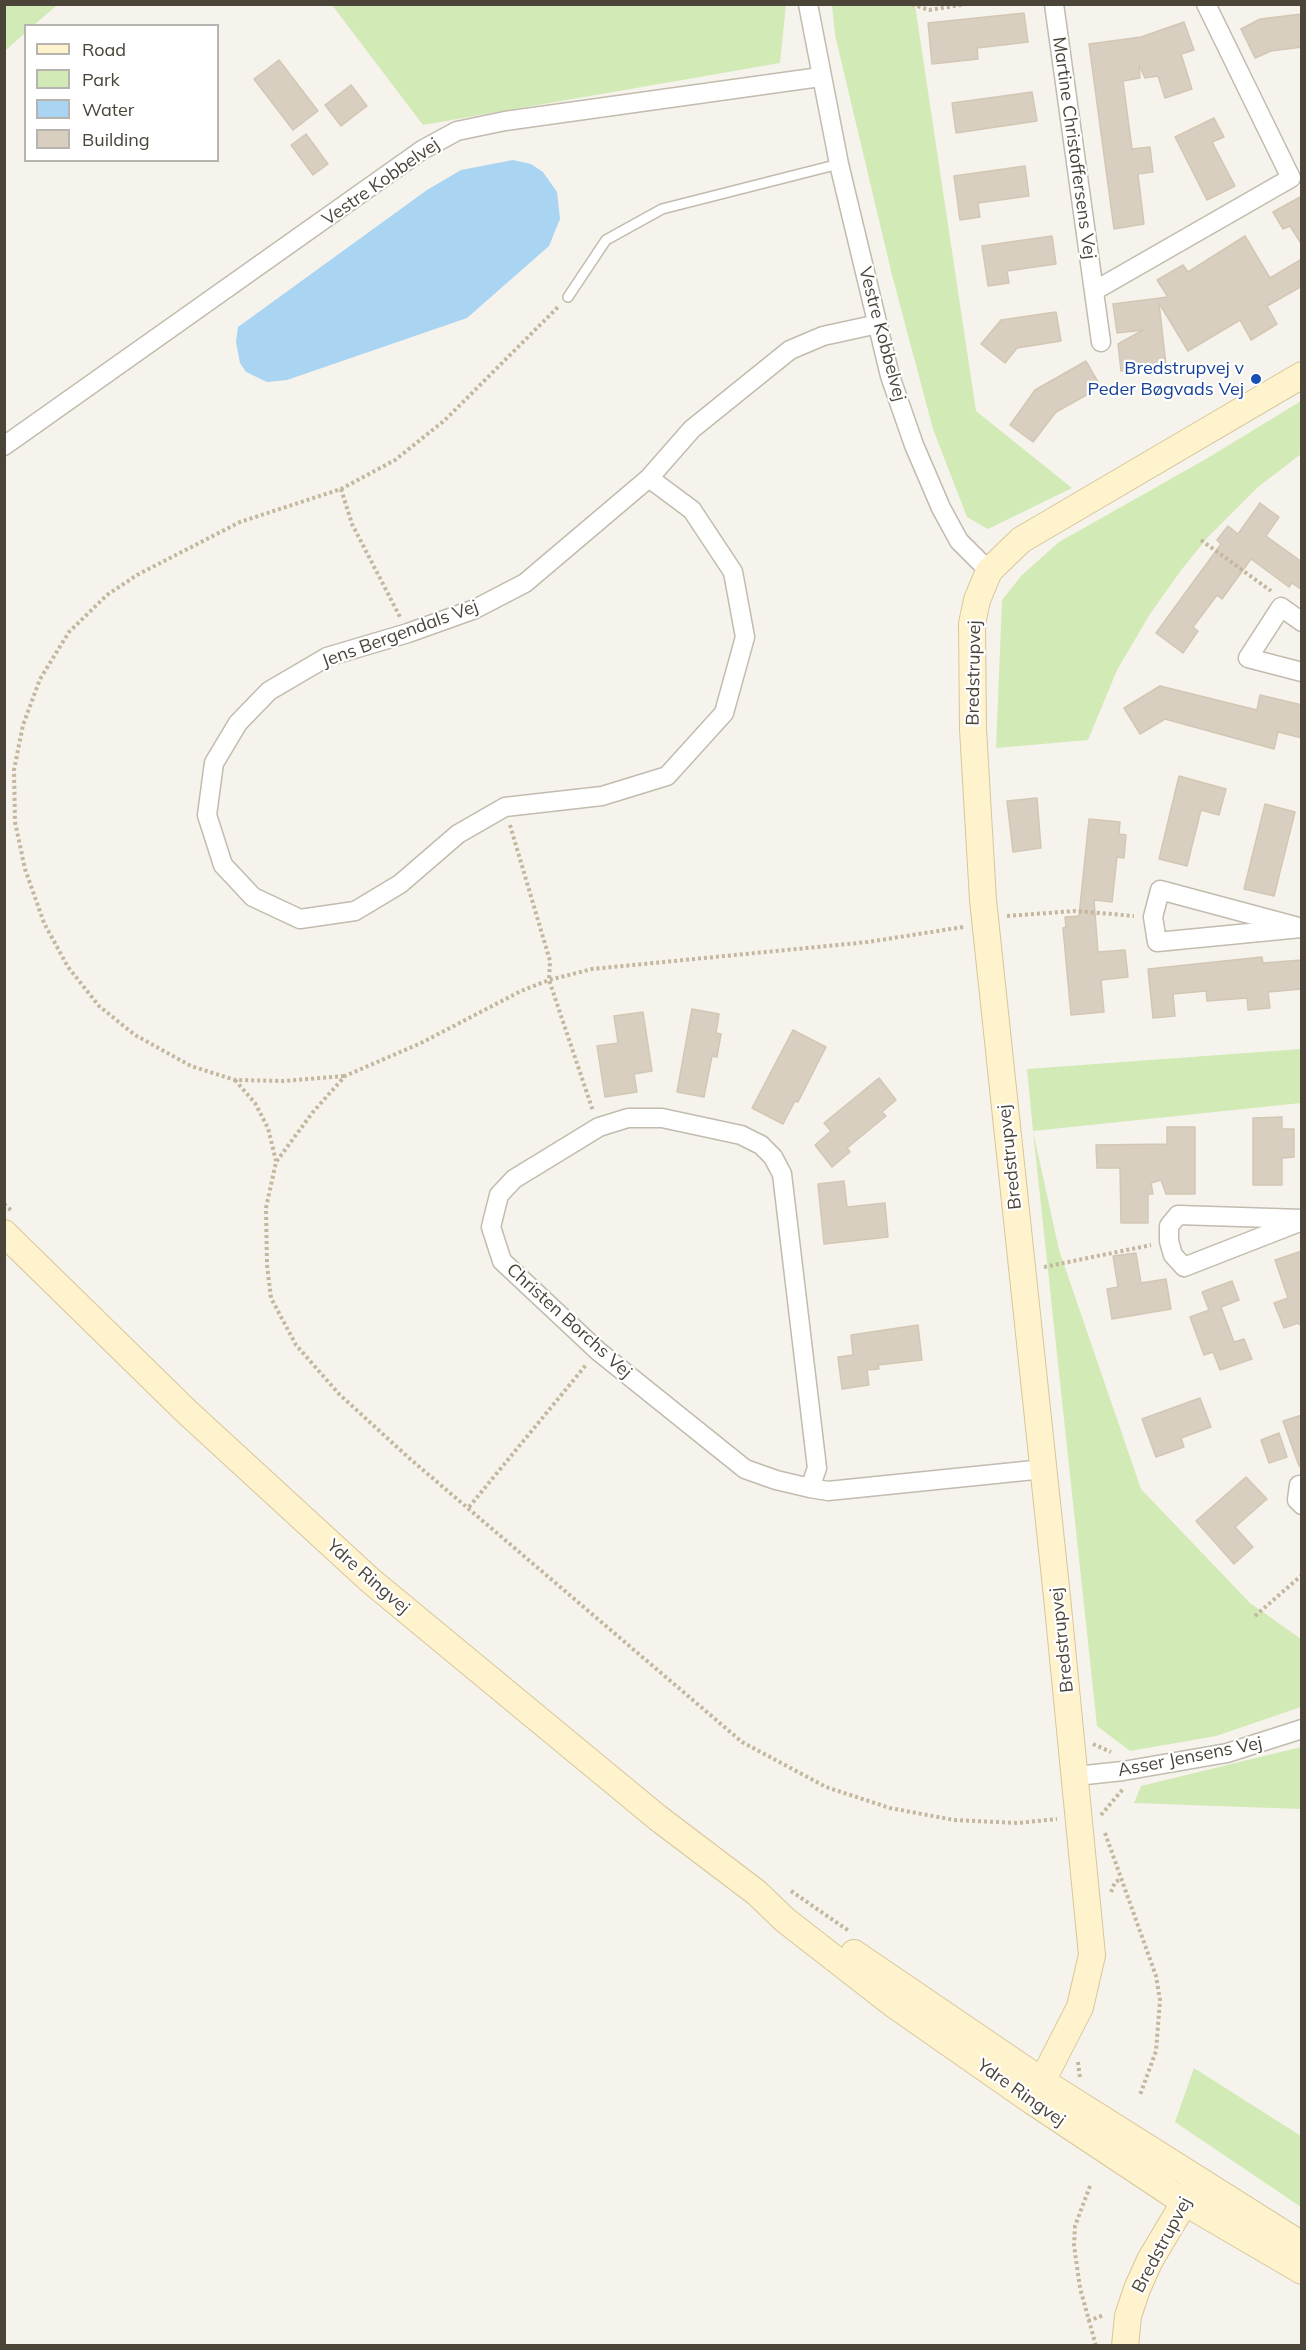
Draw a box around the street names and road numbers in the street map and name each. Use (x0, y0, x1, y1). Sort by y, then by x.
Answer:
street label: Martine Christoffersens Vej (1048, 36, 1100, 260)
street label: Vestre Kobbelvej (318, 134, 444, 230)
street label: Vestre Kobbelvej (854, 265, 910, 403)
street label: Jens Bergendals Vej (319, 596, 481, 672)
street label: Bredstrupvej (962, 620, 986, 726)
street label: Bredstrupvej (994, 1103, 1026, 1211)
street label: Christen Borchs Vej (502, 1259, 636, 1383)
street label: Ydre Ringvej (322, 1535, 414, 1619)
street label: Bredstrupvej (1046, 1586, 1078, 1694)
street label: Asser Jensens Vej (1116, 1732, 1264, 1782)
street label: Ydre Ringvej (973, 2055, 1069, 2131)
street label: Bredstrupvej (1128, 2193, 1196, 2297)

